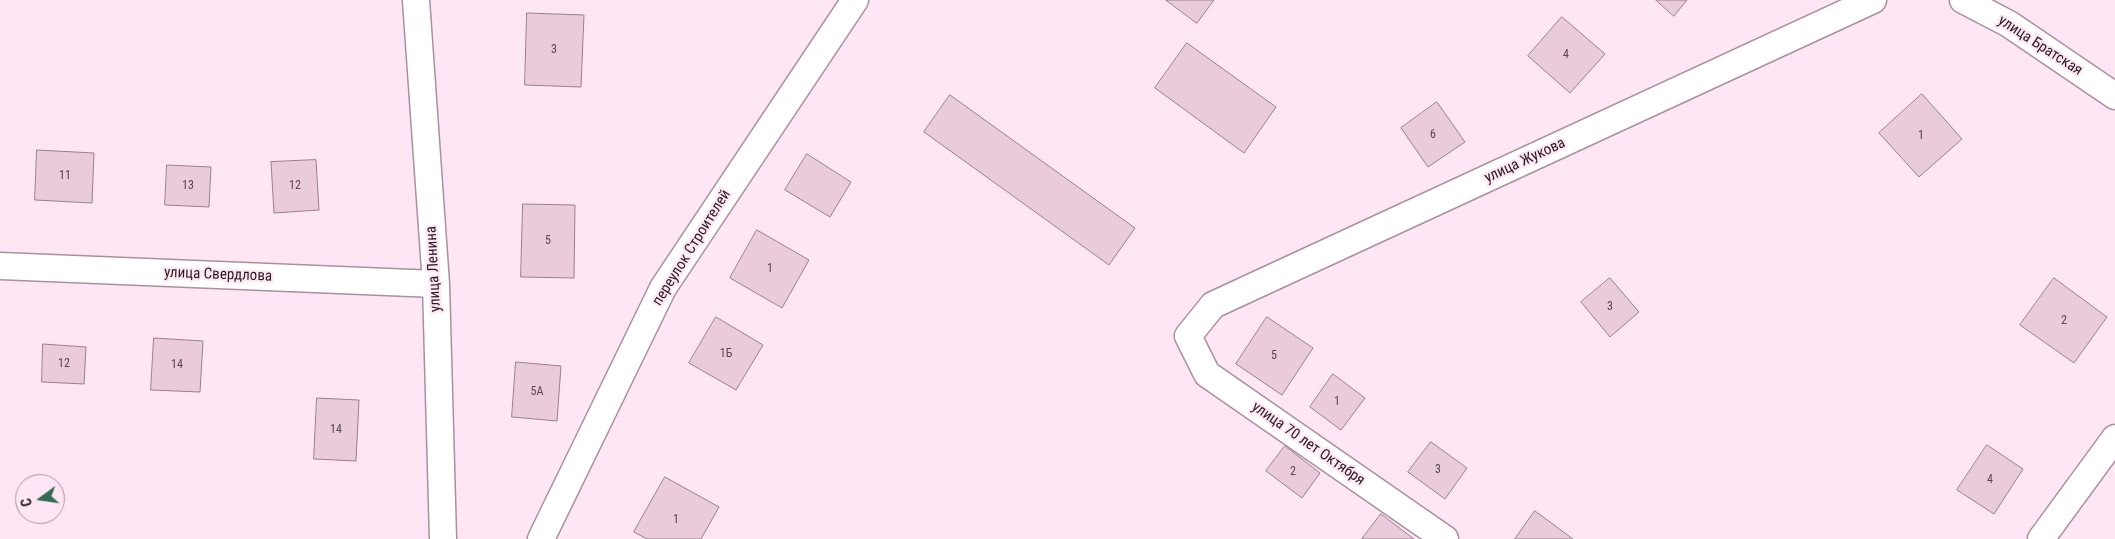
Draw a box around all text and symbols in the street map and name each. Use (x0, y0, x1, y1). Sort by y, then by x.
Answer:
street label: улица Братская (1995, 12, 2085, 80)
house number: 3 (551, 43, 557, 57)
house number: 4 (1563, 48, 1569, 62)
house number: 6 (1430, 128, 1436, 142)
house number: 1 (1918, 129, 1924, 143)
street label: улица Жукова (1482, 134, 1568, 188)
house number: 11 (59, 169, 71, 183)
house number: 13 (182, 179, 194, 193)
house number: 12 (289, 179, 301, 193)
street label: переулок Строителей (649, 187, 735, 309)
street label: улица Ленина (423, 226, 445, 312)
house number: 5 (545, 234, 551, 248)
house number: 1 (767, 262, 773, 276)
street label: улица Свердлова (164, 264, 272, 286)
house number: 3 (1607, 300, 1613, 314)
house number: 2 (2061, 314, 2067, 328)
house number: 1Б (720, 347, 732, 361)
house number: 5 (1271, 349, 1277, 363)
house number: 12 (58, 357, 70, 371)
house number: 14 (171, 358, 183, 372)
house number: 5А (531, 385, 543, 399)
house number: 1 (1334, 395, 1340, 409)
street label: улица 70 лет Октября (1248, 398, 1368, 490)
house number: 14 (330, 423, 342, 437)
house number: 3 (1435, 463, 1441, 477)
house number: 2 (1290, 465, 1296, 479)
house number: 4 (1987, 473, 1993, 487)
north arrow (15, 474, 65, 524)
text: С (18, 497, 35, 508)
house number: 1 (673, 513, 679, 527)

